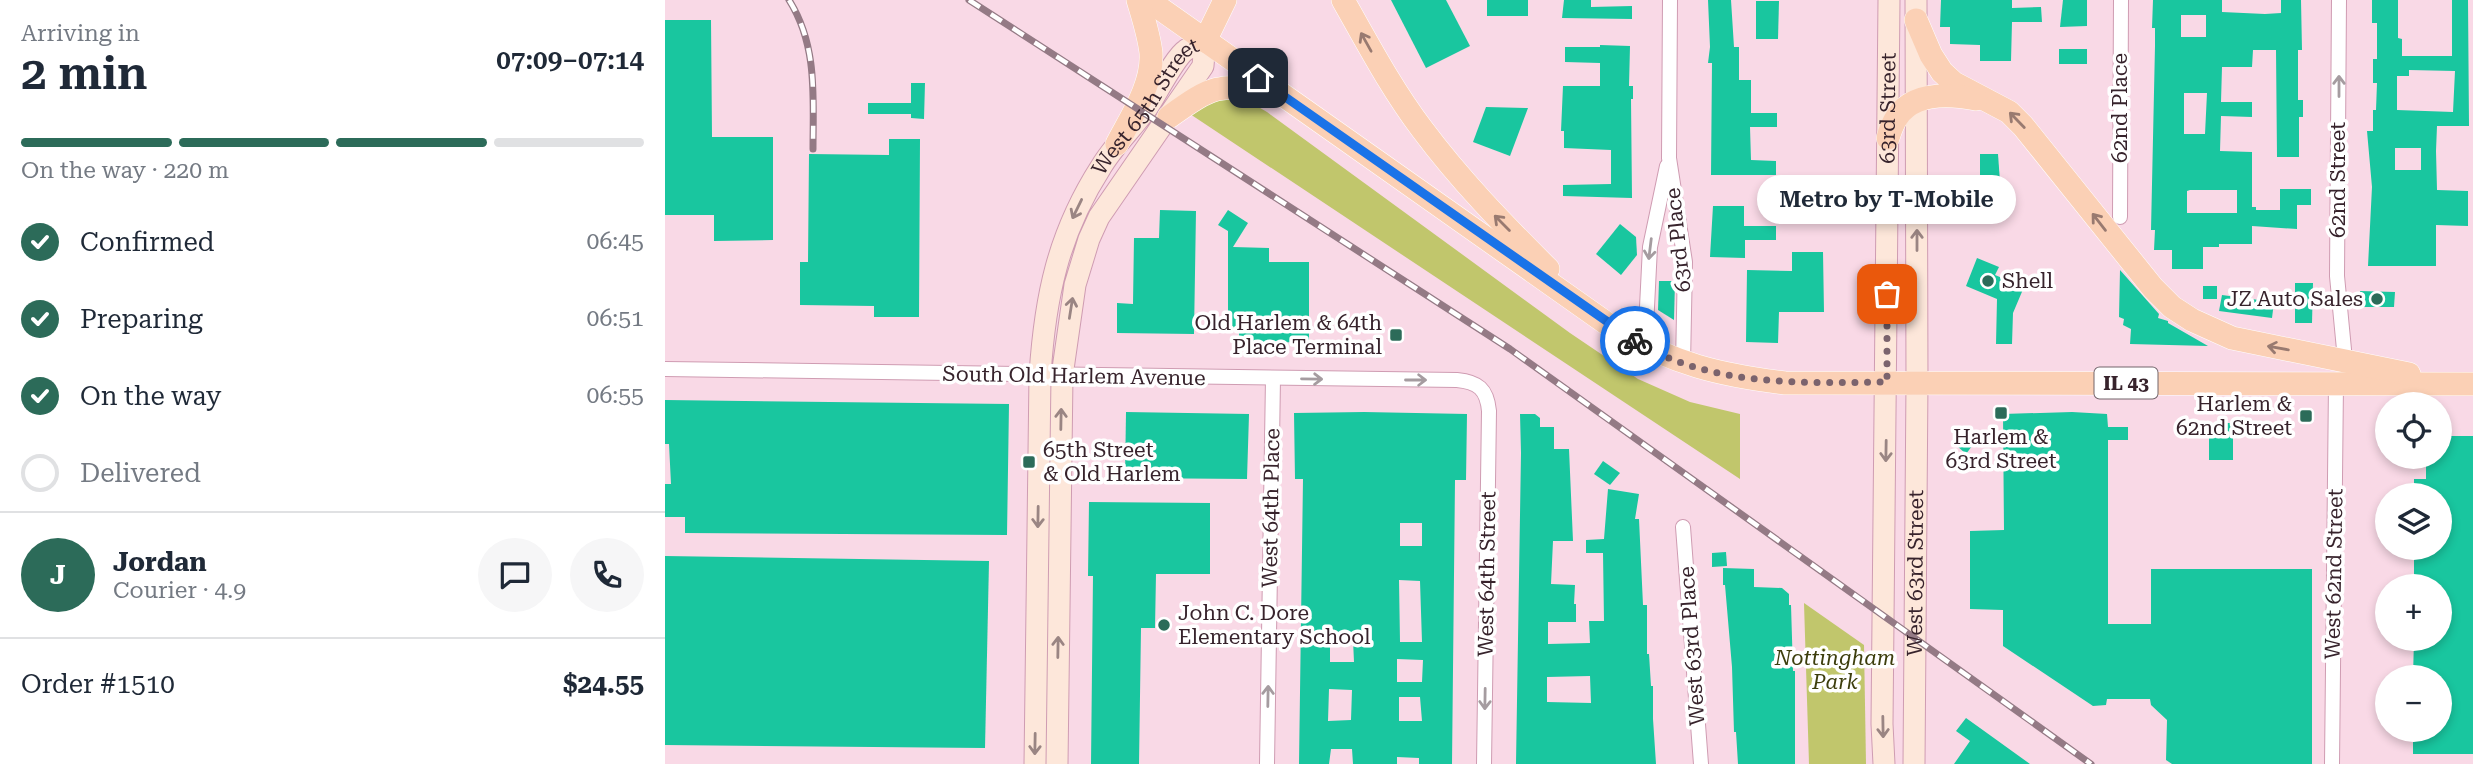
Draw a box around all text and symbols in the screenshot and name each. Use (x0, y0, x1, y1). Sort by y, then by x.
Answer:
text: Arriving in (21, 20, 140, 47)
one-way arrow (1359, 32, 1373, 52)
street label: West 65th Street (1087, 33, 1203, 179)
text: 07:09–07:14 (496, 45, 644, 75)
text: 2 min (21, 46, 148, 100)
pin (1228, 48, 1288, 108)
street label: 63rd Street (1875, 52, 1900, 164)
street label: 62nd Place (2108, 53, 2132, 163)
icon: home (1239, 59, 1277, 97)
one-way arrow (2332, 74, 2346, 97)
one-way arrow (2008, 112, 2025, 129)
street label: 62nd Street (2326, 122, 2350, 238)
text: On the way · 220 m (21, 157, 229, 184)
callout: Metro by T-Mobile (1757, 175, 2017, 224)
text: Metro by T-Mobile (1779, 186, 1994, 213)
street label: 63rd Place (1661, 187, 1695, 293)
one-way arrow (1069, 198, 1083, 219)
one-way arrow (2091, 214, 2106, 232)
one-way arrow (1494, 215, 1511, 232)
icon: check (21, 223, 59, 261)
text: Confirmed (80, 227, 215, 257)
text: 06:45 (587, 228, 644, 255)
one-way arrow (1910, 229, 1924, 252)
one-way arrow (1644, 237, 1657, 260)
pin (1857, 264, 1917, 324)
place label: Shell (2002, 269, 2053, 293)
marker: Shell (1980, 273, 1996, 289)
icon: bag (1868, 275, 1906, 313)
place label: JZ Auto Sales (2227, 287, 2363, 311)
marker: JZ Auto Sales (2369, 291, 2385, 307)
one-way arrow (1065, 297, 1078, 320)
icon: check (21, 300, 59, 338)
text: Preparing (80, 304, 203, 334)
text: 06:51 (587, 305, 644, 332)
courier (1600, 306, 1670, 376)
place label: Old Harlem & 64th Place Terminal (1194, 311, 1383, 359)
icon: bike (1616, 322, 1654, 360)
marker: Old Harlem & 64th Place Terminal (1388, 327, 1404, 343)
one-way arrow (2267, 341, 2290, 354)
street label: South Old Harlem Avenue (942, 362, 1206, 390)
road number: IL 43 (2095, 368, 2157, 398)
one-way arrow (1300, 372, 1323, 386)
one-way arrow (1405, 373, 1428, 387)
icon: check (21, 377, 59, 415)
text: On the way (80, 381, 221, 411)
text: 06:55 (587, 382, 644, 409)
place label: Harlem & 62nd Street (2176, 392, 2292, 440)
map controls (2375, 392, 2452, 742)
button: locate (2375, 392, 2452, 469)
marker: Harlem & 63rd Street (1993, 405, 2009, 421)
one-way arrow (1054, 408, 1068, 431)
marker: Harlem & 62nd Street (2298, 408, 2314, 424)
place label: Harlem & 63rd Street (1946, 425, 2057, 473)
street label: West 64th Place (1258, 428, 1284, 588)
place label: 65th Street & Old Harlem (1043, 438, 1180, 486)
one-way arrow (1879, 439, 1893, 462)
marker: 65th Street & Old Harlem (1021, 454, 1037, 470)
text: Delivered (80, 458, 201, 488)
button: layers (2375, 483, 2452, 560)
street label: West 62nd Street (2321, 488, 2347, 660)
street label: West 63rd Street (1903, 490, 1928, 656)
street label: West 64th Street (1474, 491, 1500, 657)
one-way arrow (1031, 505, 1045, 528)
button: chat (478, 538, 552, 612)
button: phone (570, 538, 644, 612)
text: Jordan (113, 547, 207, 577)
text: J (50, 560, 66, 590)
street label: West 63rd Place (1674, 565, 1710, 727)
button: + (2375, 574, 2452, 651)
text: Courier · 4.9 (113, 577, 246, 604)
place label: John C. Dore Elementary School (1178, 601, 1371, 649)
marker: John C. Dore Elementary School (1156, 617, 1172, 633)
one-way arrow (1051, 636, 1065, 659)
park label: Nottingham Park (1774, 646, 1895, 694)
button: − (2375, 665, 2452, 742)
text: Order #1510 (21, 669, 175, 699)
text: $24.55 (563, 669, 644, 699)
one-way arrow (1261, 685, 1275, 708)
one-way arrow (1478, 688, 1492, 711)
one-way arrow (1876, 715, 1889, 738)
one-way arrow (1028, 733, 1042, 756)

